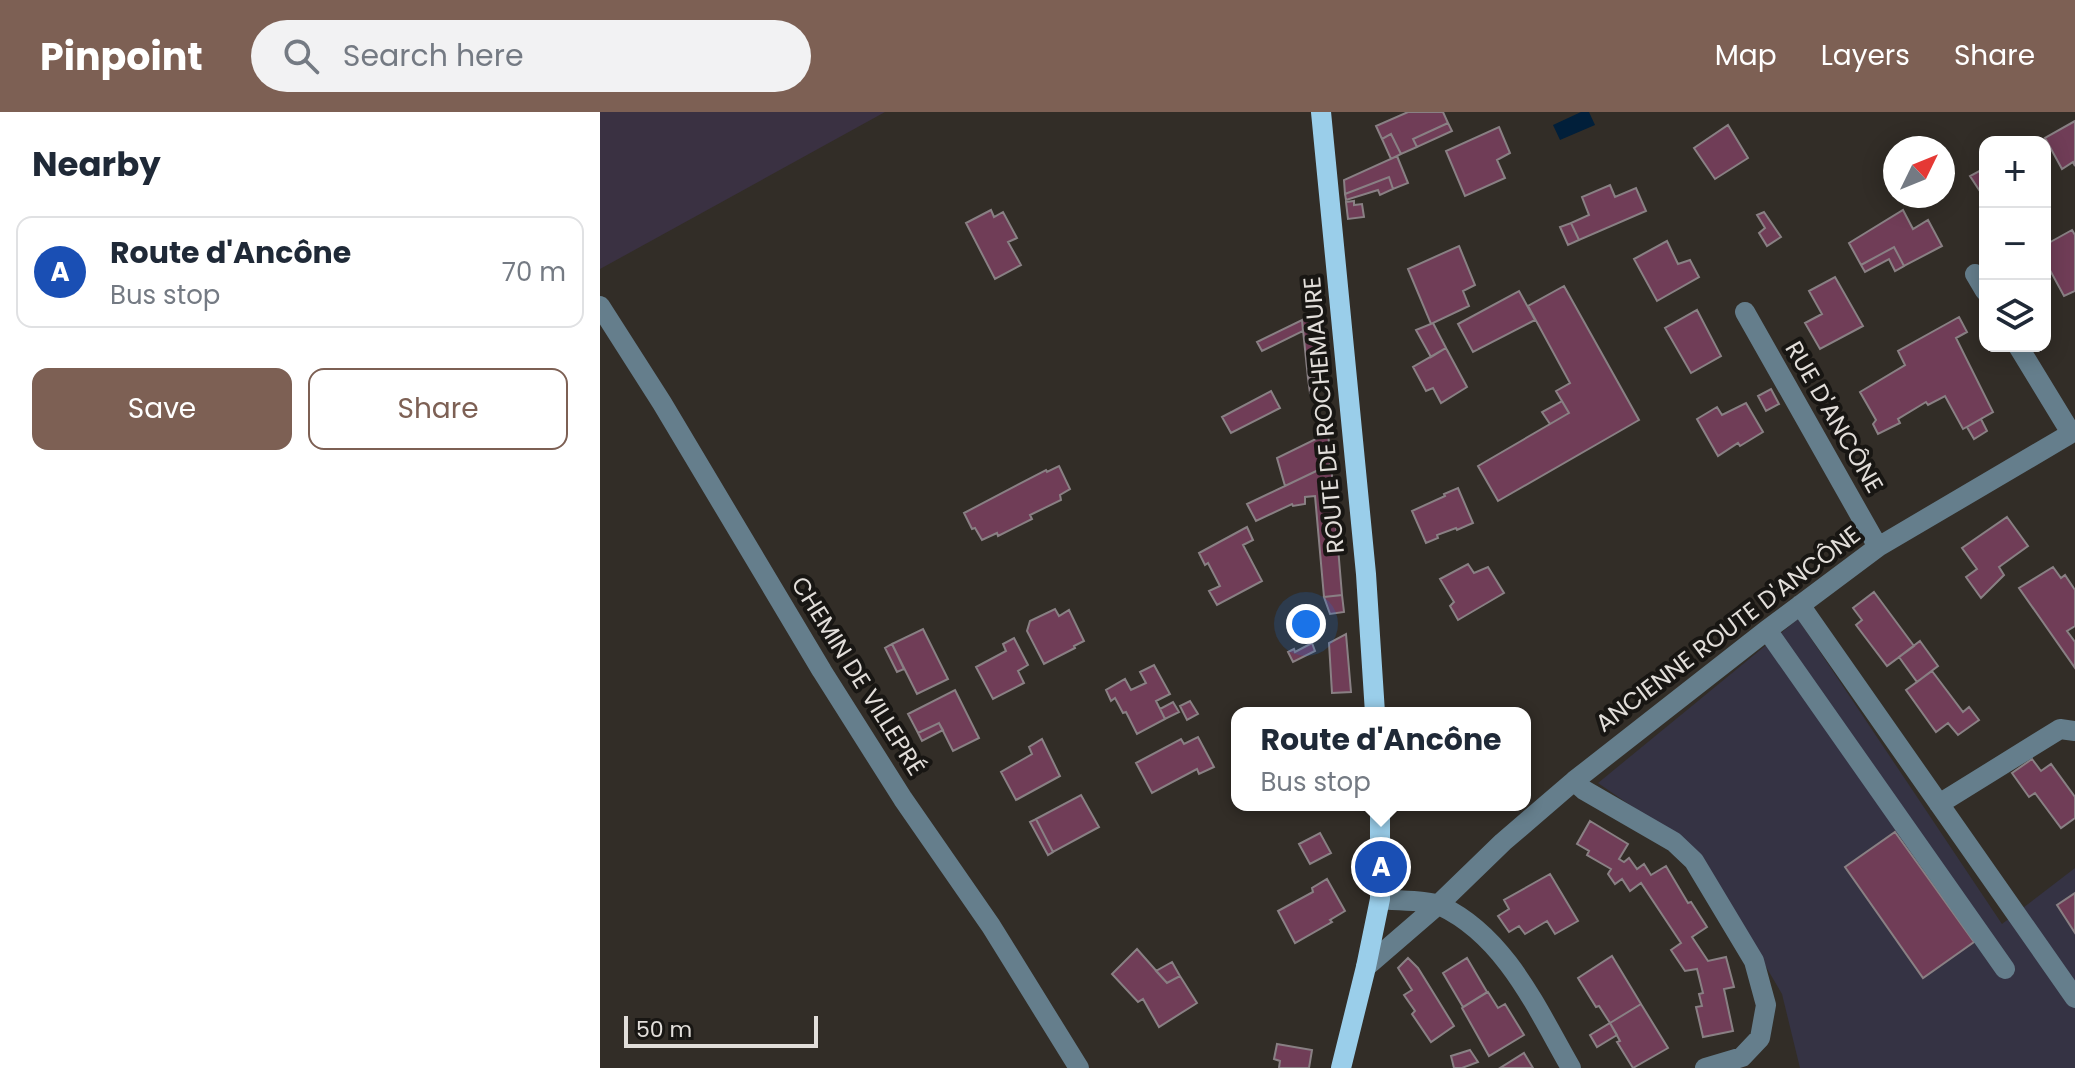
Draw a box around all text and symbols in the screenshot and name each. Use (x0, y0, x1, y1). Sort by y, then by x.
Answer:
search box (251, 20, 811, 92)
text: Pinpoint (40, 30, 203, 83)
icon: search (279, 34, 323, 78)
text: Search here (343, 34, 524, 77)
text: Map (1715, 36, 1777, 75)
text: Layers (1821, 36, 1910, 75)
text: Share (1954, 36, 2035, 75)
north arrow (1883, 136, 1955, 208)
map controls (1979, 136, 2051, 352)
button: + (1979, 136, 2051, 208)
text: Nearby (32, 140, 161, 188)
button: − (1979, 208, 2051, 280)
text: Route d'Ancône (110, 231, 351, 274)
text: A (50, 254, 70, 290)
text: 70 m (502, 254, 566, 290)
street label: ROUTE DE ROCHEMAURE (1295, 275, 1352, 555)
text: Bus stop (110, 277, 220, 313)
button: layers (1979, 280, 2051, 352)
street label: RUE D'ANCÔNE (1778, 335, 1891, 499)
button: Save (32, 368, 292, 450)
button: Share (308, 368, 568, 450)
street label: ANCIENNE ROUTE D'ANCÔNE (1588, 518, 1867, 739)
street label: CHEMIN DE VILLEPRÉ (784, 570, 933, 782)
your location (1286, 604, 1326, 644)
popup (1231, 707, 1531, 811)
text: Route d'Ancône (1260, 718, 1502, 761)
text: Bus stop (1260, 764, 1371, 800)
pin: A (1355, 837, 1407, 897)
scale bar (624, 1012, 818, 1048)
text: 50 m (636, 1014, 692, 1045)

